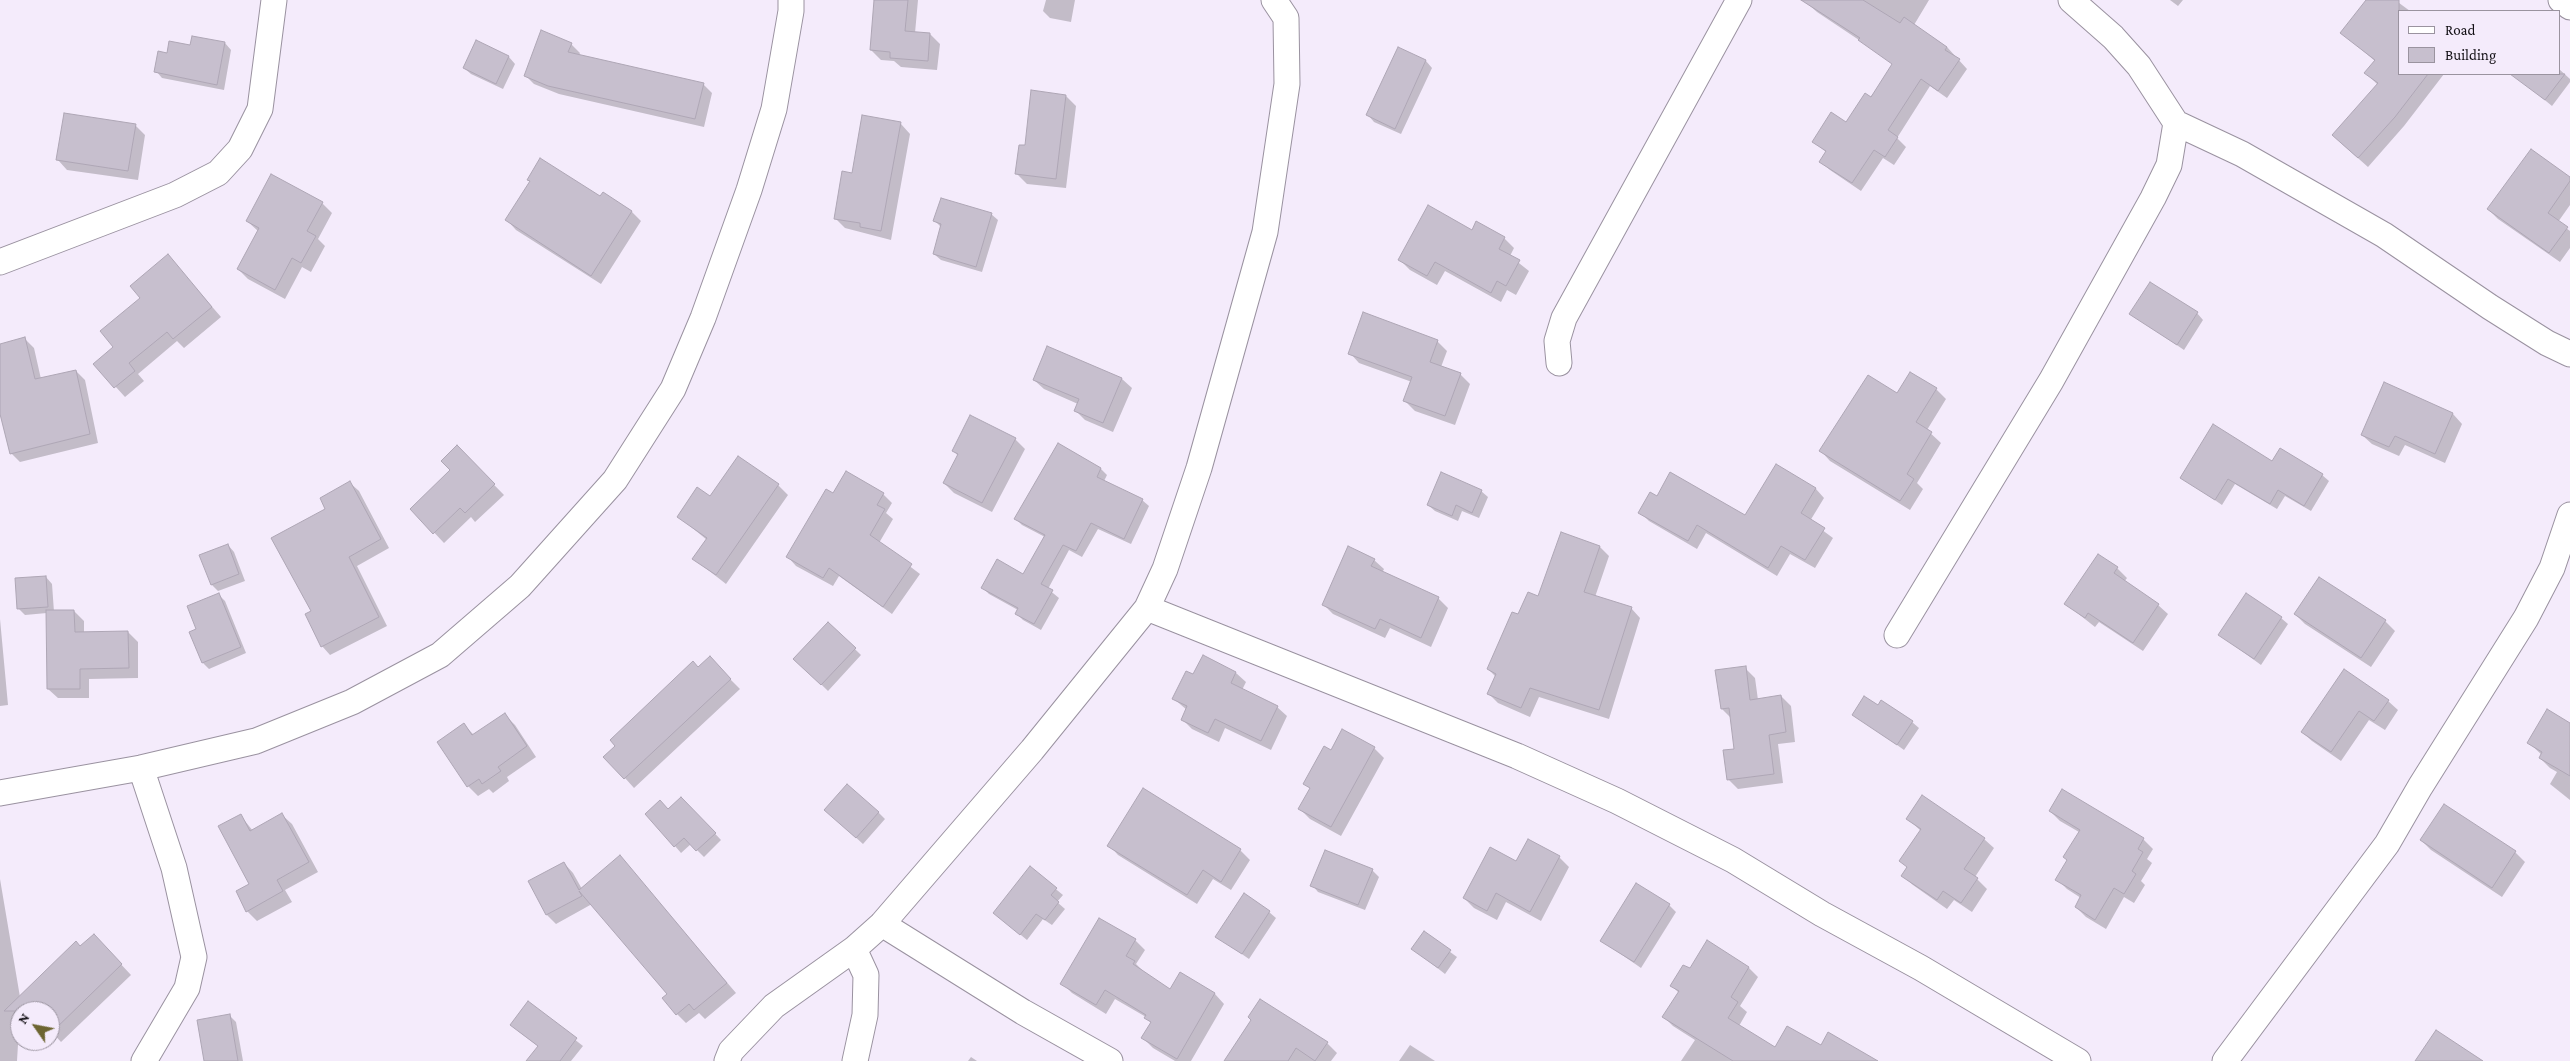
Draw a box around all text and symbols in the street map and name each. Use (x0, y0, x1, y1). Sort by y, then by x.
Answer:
legend (2398, 10, 2560, 75)
text: Road (2445, 22, 2475, 38)
text: Building (2445, 47, 2496, 63)
north arrow (10, 1001, 60, 1051)
text: N (14, 1010, 33, 1027)

